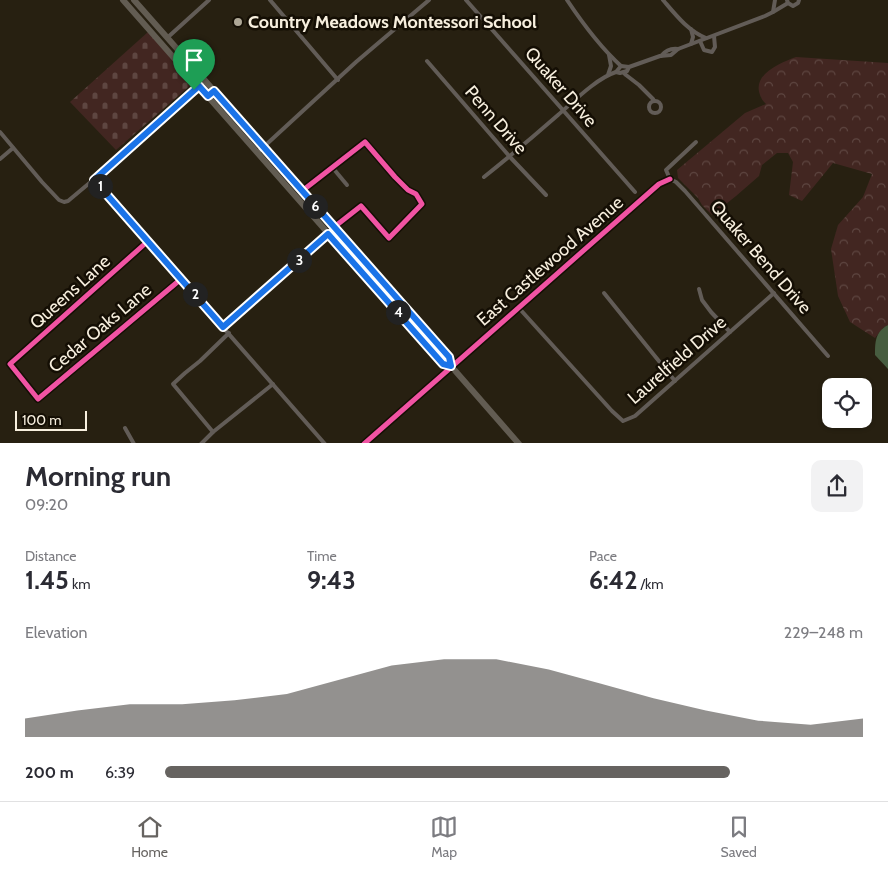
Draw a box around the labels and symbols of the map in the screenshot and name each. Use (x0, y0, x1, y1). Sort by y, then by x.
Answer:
place label: Country Meadows Montessori School (248, 11, 537, 33)
marker: Country Meadows Montessori School (232, 16, 244, 28)
pin (173, 39, 215, 90)
street label: Quaker Drive (520, 42, 602, 132)
street label: Penn Drive (460, 81, 532, 159)
pin: 1 (88, 174, 112, 198)
street label: East Castlewood Avenue (472, 191, 628, 331)
pin: 6 (302, 194, 328, 218)
street label: Quaker Bend Drive (706, 196, 816, 318)
pin: 3 (286, 248, 312, 272)
street label: Queens Lane (25, 250, 115, 334)
street label: Cedar Oaks Lane (44, 279, 156, 377)
pin: 2 (182, 282, 208, 306)
pin: 4 (386, 300, 410, 324)
street label: Laurelfield Drive (623, 311, 731, 409)
scale bar (15, 408, 88, 432)

